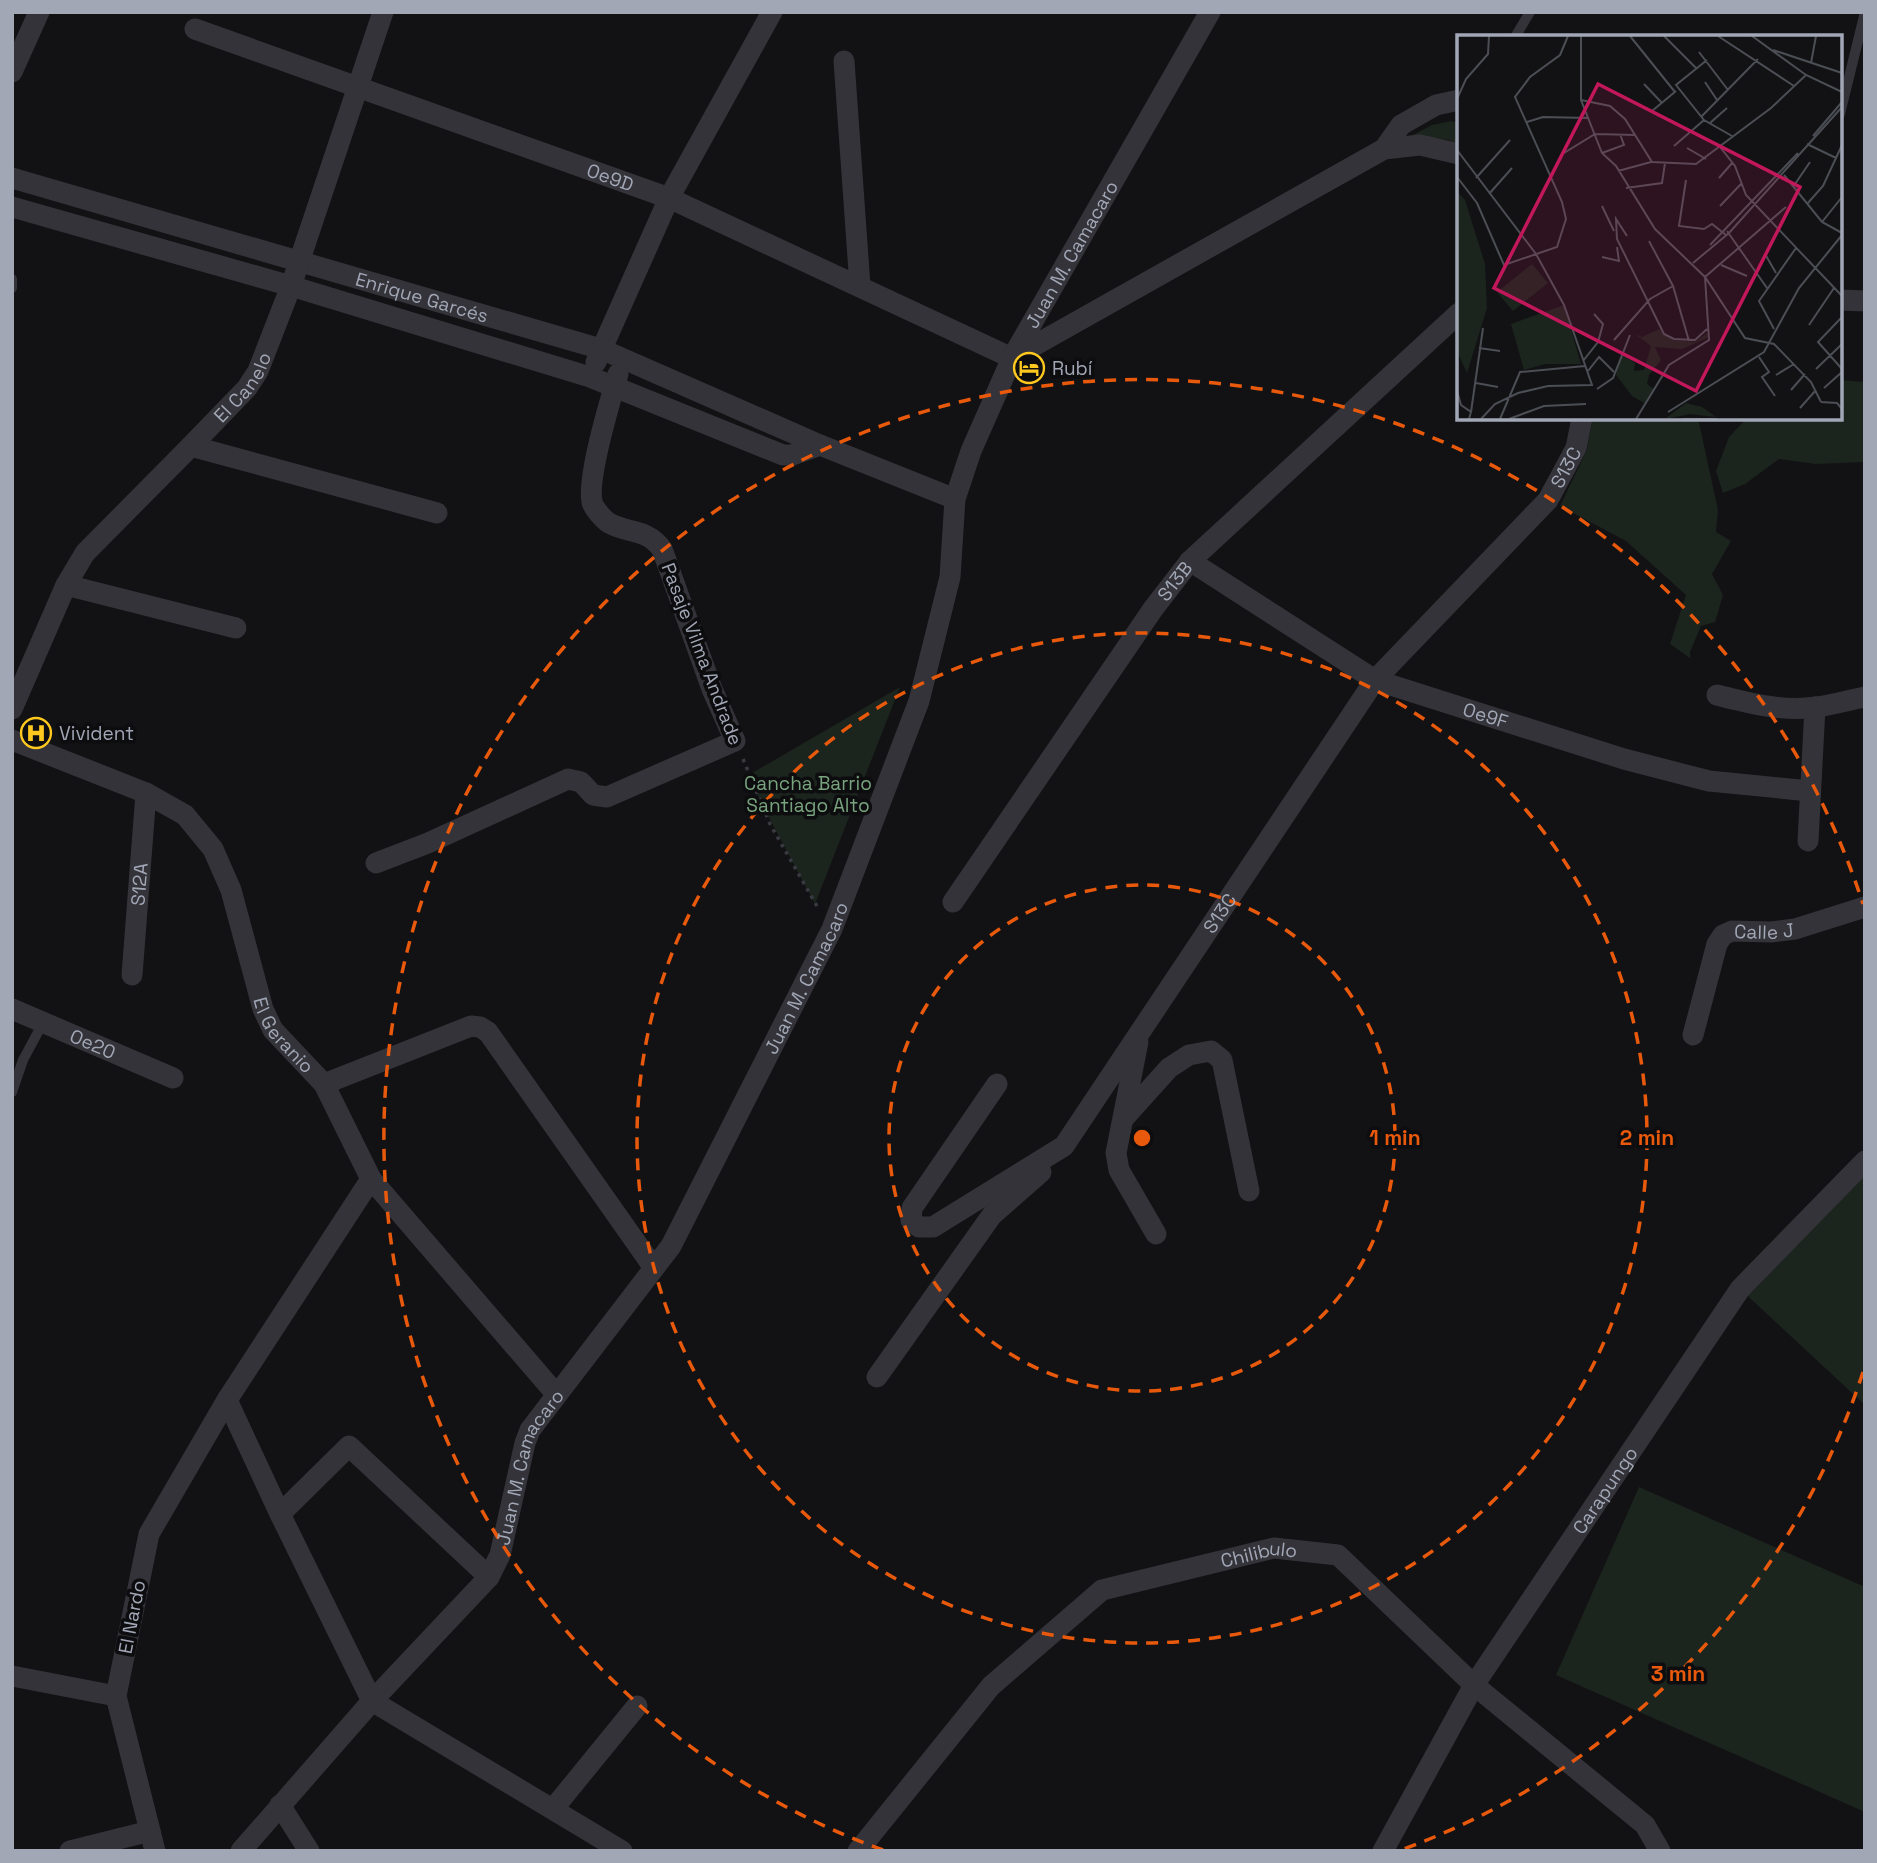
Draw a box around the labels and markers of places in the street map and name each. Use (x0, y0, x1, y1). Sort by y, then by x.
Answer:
hotel icon: Rubí (1012, 351, 1046, 385)
place label: Rubí (1052, 356, 1093, 381)
hospital icon: Vivident (19, 716, 53, 750)
place label: Vivident (59, 721, 134, 746)
centre of rings (1130, 1126, 1154, 1150)

